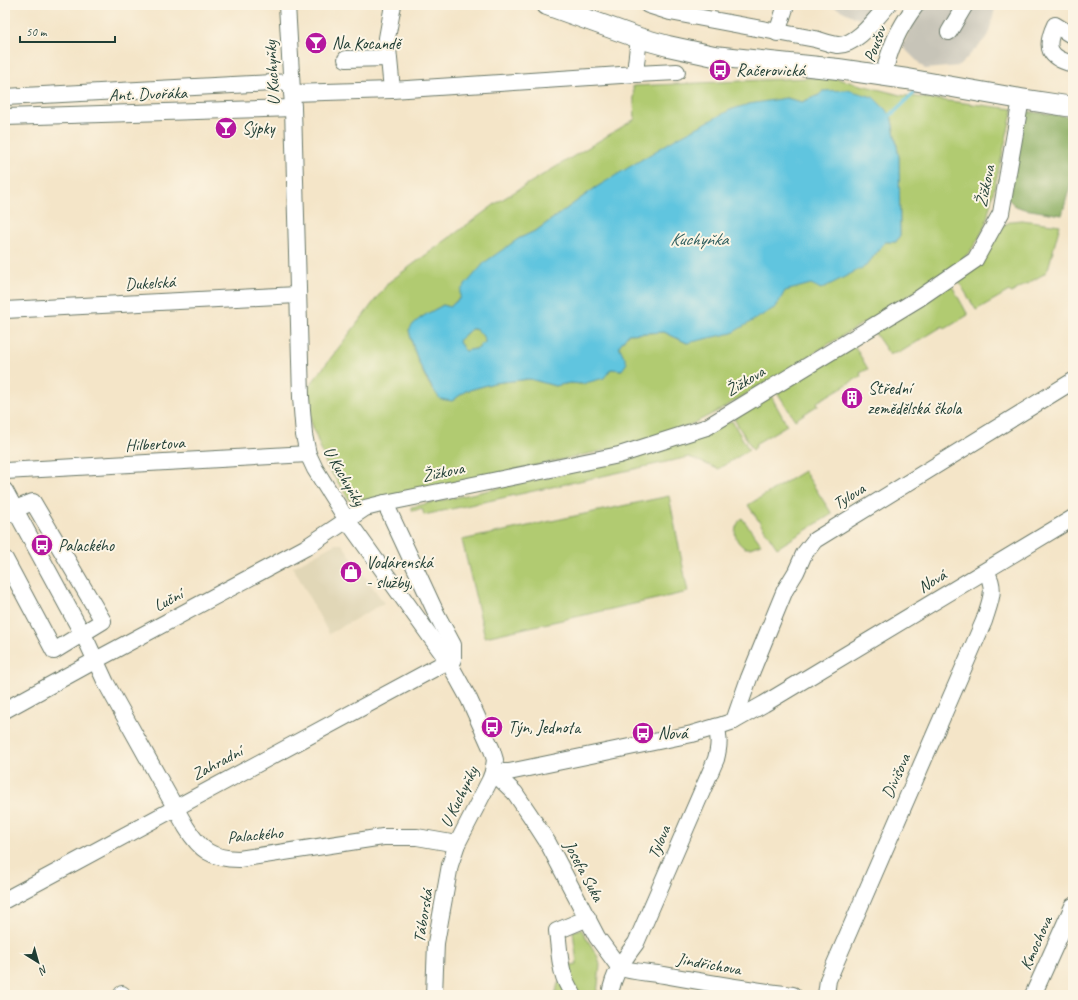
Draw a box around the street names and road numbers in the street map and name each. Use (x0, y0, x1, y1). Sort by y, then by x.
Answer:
street label: Poušov (859, 22, 892, 65)
street label: U Kuchyňky (260, 39, 284, 106)
street label: Ant. Dvořáka (109, 82, 189, 106)
street label: Žižkova (970, 162, 1000, 209)
street label: Dukelská (124, 271, 177, 295)
street label: Žižkova (721, 361, 770, 401)
street label: Hilbertova (125, 432, 187, 456)
street label: U Kuchyňky (319, 442, 370, 511)
street label: Žižkova (420, 457, 467, 487)
street label: Tylova (829, 477, 870, 514)
street label: Nová (914, 564, 951, 598)
street label: Luční (150, 582, 189, 616)
street label: Zahradní (188, 739, 249, 785)
street label: Divišova (877, 749, 916, 802)
street label: U Kuchyňky (435, 762, 483, 831)
street label: Tylova (643, 821, 676, 862)
street label: Palackého (226, 822, 285, 848)
street label: Josefa Suka (559, 836, 609, 906)
street label: Táborská (408, 886, 438, 944)
street label: Kmochova (1015, 911, 1058, 973)
street label: Jindřichova (674, 948, 745, 980)

